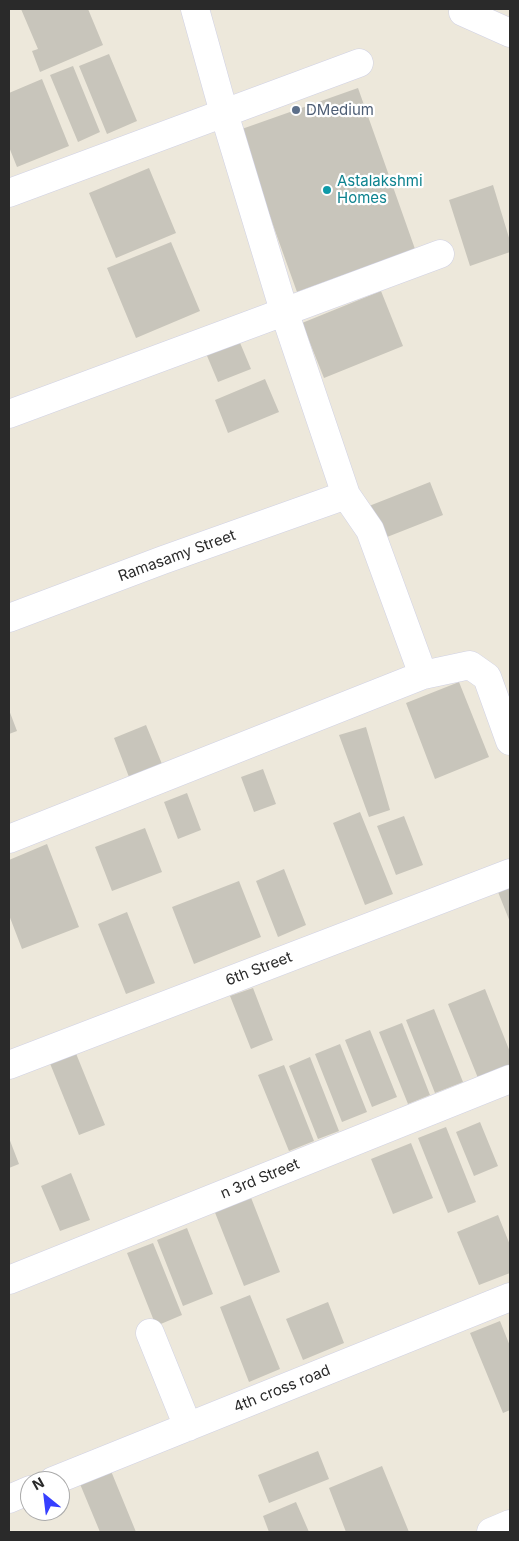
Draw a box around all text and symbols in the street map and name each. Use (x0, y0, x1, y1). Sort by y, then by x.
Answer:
place label: DMedium (306, 101, 374, 119)
marker: DMedium (290, 104, 302, 116)
place label: Astalakshmi Homes (337, 172, 423, 207)
marker: Astalakshmi Homes (321, 184, 333, 196)
street label: Ramasamy Street (116, 526, 238, 586)
street label: 6th Street (223, 948, 295, 990)
street label: n 3rd Street (218, 1155, 302, 1203)
street label: 4th cross road (231, 1361, 333, 1417)
north arrow (20, 1471, 70, 1521)
text: N (29, 1473, 47, 1493)

